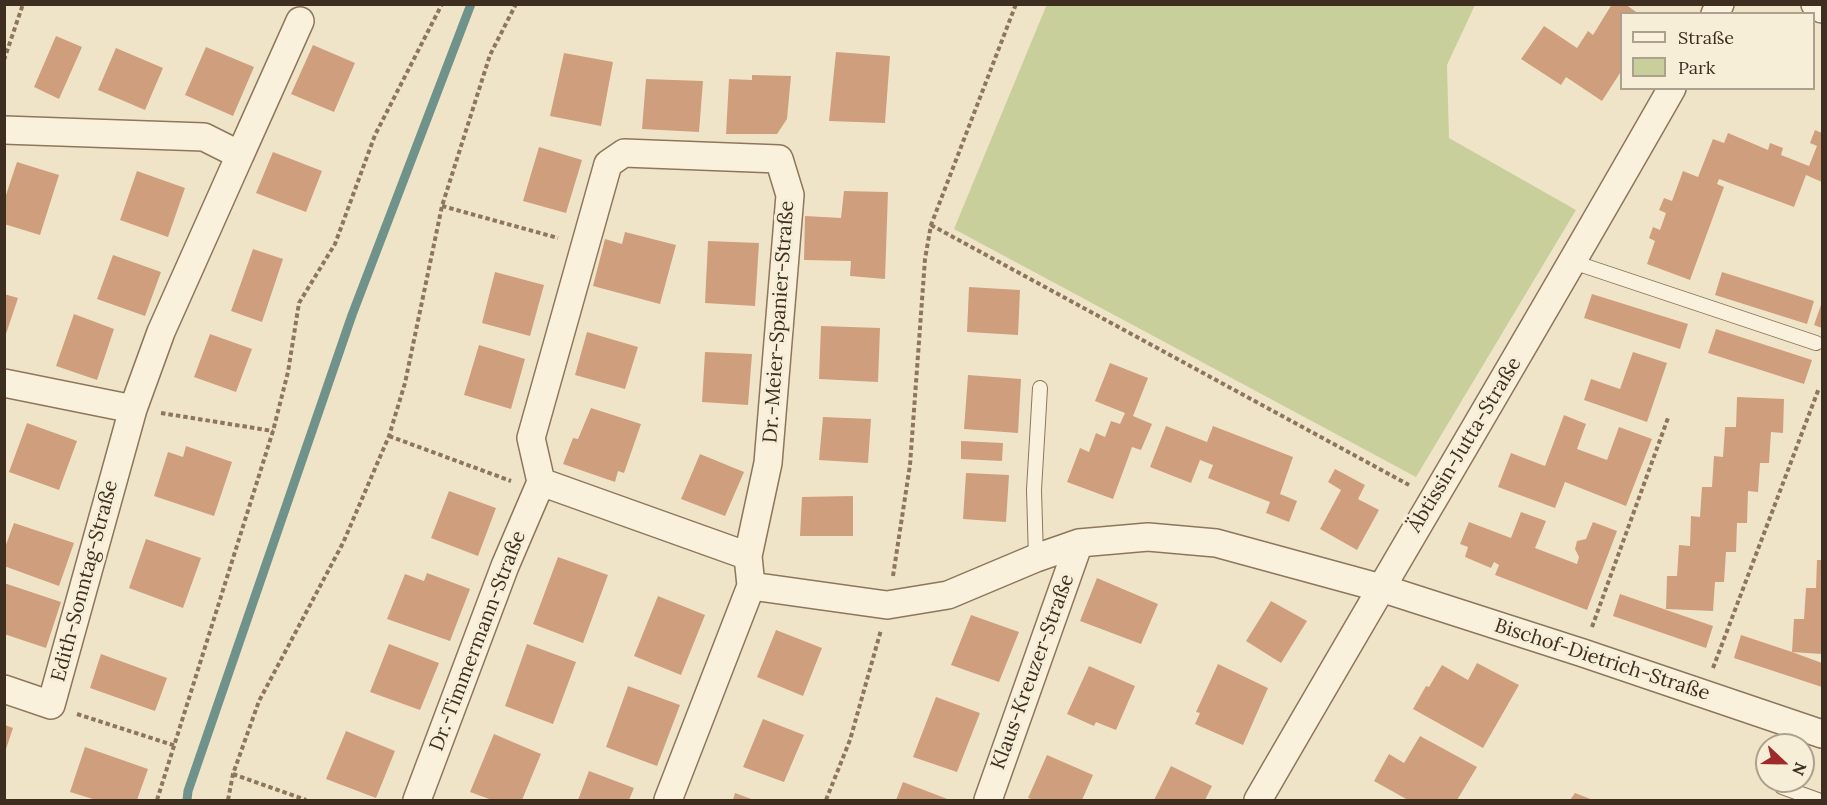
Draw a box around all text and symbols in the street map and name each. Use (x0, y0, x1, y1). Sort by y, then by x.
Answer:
legend (1620, 12, 1815, 90)
text: Straße (1678, 26, 1734, 49)
text: Park (1678, 56, 1715, 79)
street label: Dr.-Meier-Spanier-Straße (759, 200, 799, 444)
street label: Äbtissin-Jutta-Straße (1403, 353, 1527, 537)
street label: Edith-Sonntag-Straße (47, 478, 123, 684)
street label: Dr.-Timmermann-Straße (425, 527, 531, 755)
street label: Klaus-Kreuzer-Straße (986, 571, 1080, 773)
street label: Bischof-Dietrich-Straße (1491, 614, 1713, 706)
north arrow (1755, 733, 1815, 793)
text: N (1788, 760, 1811, 778)

